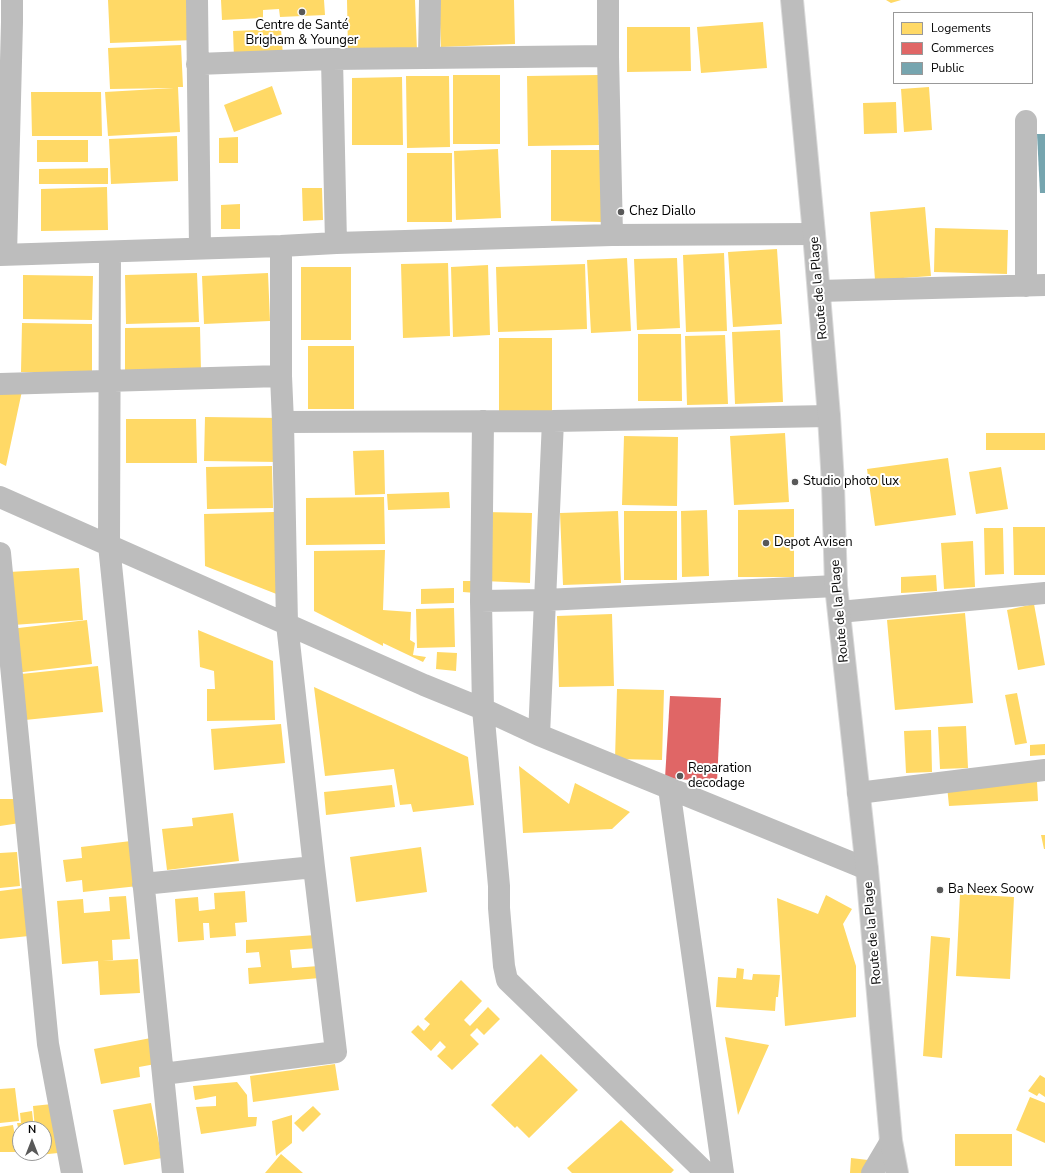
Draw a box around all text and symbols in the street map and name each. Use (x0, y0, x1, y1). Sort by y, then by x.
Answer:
marker: Centre de Santé Brigham & Younger (297, 7, 307, 17)
legend (893, 12, 1033, 84)
place label: Centre de Santé Brigham & Younger (246, 18, 358, 49)
text: Logements (931, 20, 991, 36)
text: Commerces (931, 40, 994, 56)
text: Public (931, 60, 964, 76)
place label: Chez Diallo (629, 204, 696, 220)
marker: Chez Diallo (616, 207, 626, 217)
street label: Route de la Plage (807, 236, 831, 340)
place label: Studio photo lux (803, 474, 899, 490)
marker: Studio photo lux (790, 477, 800, 487)
place label: Depot Avisen (774, 535, 853, 551)
marker: Depot Avisen (761, 538, 771, 548)
street label: Route de la Plage (828, 559, 852, 663)
place label: Reparation decodage (688, 761, 752, 792)
marker: Reparation decodage (675, 771, 685, 781)
street label: Route de la Plage (861, 881, 885, 985)
place label: Ba Neex Soow (948, 882, 1034, 898)
marker: Ba Neex Soow (935, 885, 945, 895)
north arrow (12, 1121, 52, 1161)
text: N (28, 1122, 36, 1137)

